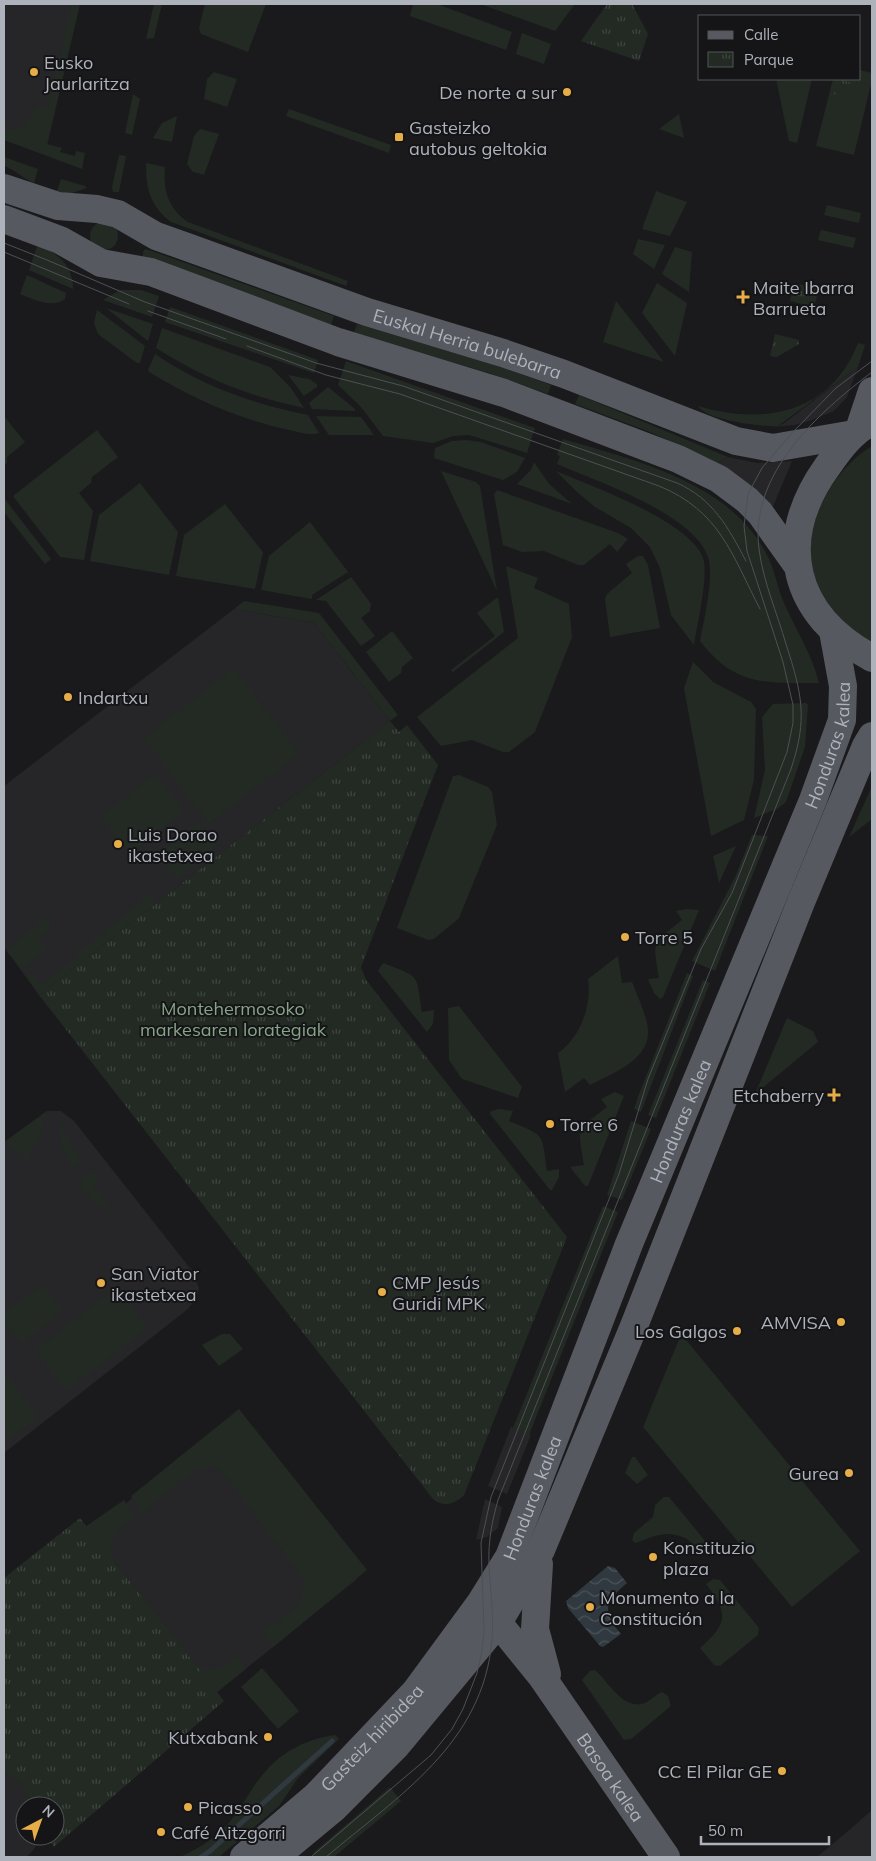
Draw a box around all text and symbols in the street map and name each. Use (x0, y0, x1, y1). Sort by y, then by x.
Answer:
legend (698, 15, 861, 80)
text: Calle (744, 25, 778, 44)
text: Parque (744, 50, 794, 69)
place label: Eusko Jaurlaritza (44, 51, 130, 95)
marker: Eusko Jaurlaritza (28, 66, 40, 78)
place label: De norte a sur (439, 81, 557, 104)
marker: De norte a sur (561, 86, 573, 98)
place label: Gasteizko autobus geltokia (409, 116, 547, 160)
marker: Gasteizko autobus geltokia (393, 131, 405, 143)
place label: Maite Ibarra Barrueta (753, 276, 854, 320)
marker: Maite Ibarra Barrueta (737, 291, 749, 303)
street label: Euskal Herria bulebarra (370, 303, 565, 384)
street label: Honduras kalea (799, 681, 855, 812)
place label: Indartxu (78, 686, 148, 709)
marker: Indartxu (62, 691, 74, 703)
place label: Luis Dorao ikastetxea (128, 823, 217, 867)
marker: Luis Dorao ikastetxea (112, 838, 124, 850)
place label: Torre 5 (635, 926, 693, 949)
marker: Torre 5 (619, 931, 631, 943)
park label: Montehermosoko markesaren lorategiak (140, 997, 327, 1041)
street label: Honduras kalea (644, 1056, 716, 1186)
place label: Etchaberry (733, 1084, 824, 1107)
marker: Etchaberry (828, 1089, 840, 1101)
place label: Torre 6 (560, 1113, 618, 1136)
marker: Torre 6 (544, 1118, 556, 1130)
place label: San Viator ikastetxea (111, 1262, 199, 1306)
place label: CMP Jesús Guridi MPK (392, 1271, 485, 1315)
marker: San Viator ikastetxea (95, 1277, 107, 1289)
marker: CMP Jesús Guridi MPK (376, 1286, 388, 1298)
place label: AMVISA (761, 1311, 831, 1334)
marker: AMVISA (835, 1316, 847, 1328)
place label: Los Galgos (635, 1320, 727, 1343)
marker: Los Galgos (731, 1325, 743, 1337)
street label: Honduras kalea (497, 1432, 566, 1563)
place label: Gurea (788, 1462, 839, 1485)
marker: Gurea (843, 1467, 855, 1479)
place label: Konstituzio plaza (663, 1536, 755, 1580)
marker: Konstituzio plaza (647, 1551, 659, 1563)
place label: Monumento a la Constitución (600, 1586, 735, 1630)
marker: Monumento a la Constitución (584, 1601, 596, 1613)
street label: Gasteiz hiribidea (315, 1680, 428, 1796)
place label: Kutxabank (168, 1726, 259, 1749)
street label: Basoa kalea (572, 1728, 650, 1826)
marker: Kutxabank (262, 1731, 274, 1743)
place label: CC El Pilar GE (657, 1760, 772, 1783)
marker: CC El Pilar GE (776, 1765, 788, 1777)
north arrow (15, 1796, 65, 1846)
place label: Picasso (198, 1796, 262, 1819)
text: N (39, 1801, 58, 1821)
marker: Picasso (182, 1801, 194, 1813)
scale bar (701, 1814, 828, 1846)
place label: Café Aitzgorri (171, 1821, 286, 1844)
text: 50 m (708, 1821, 743, 1840)
marker: Café Aitzgorri (155, 1826, 167, 1838)

